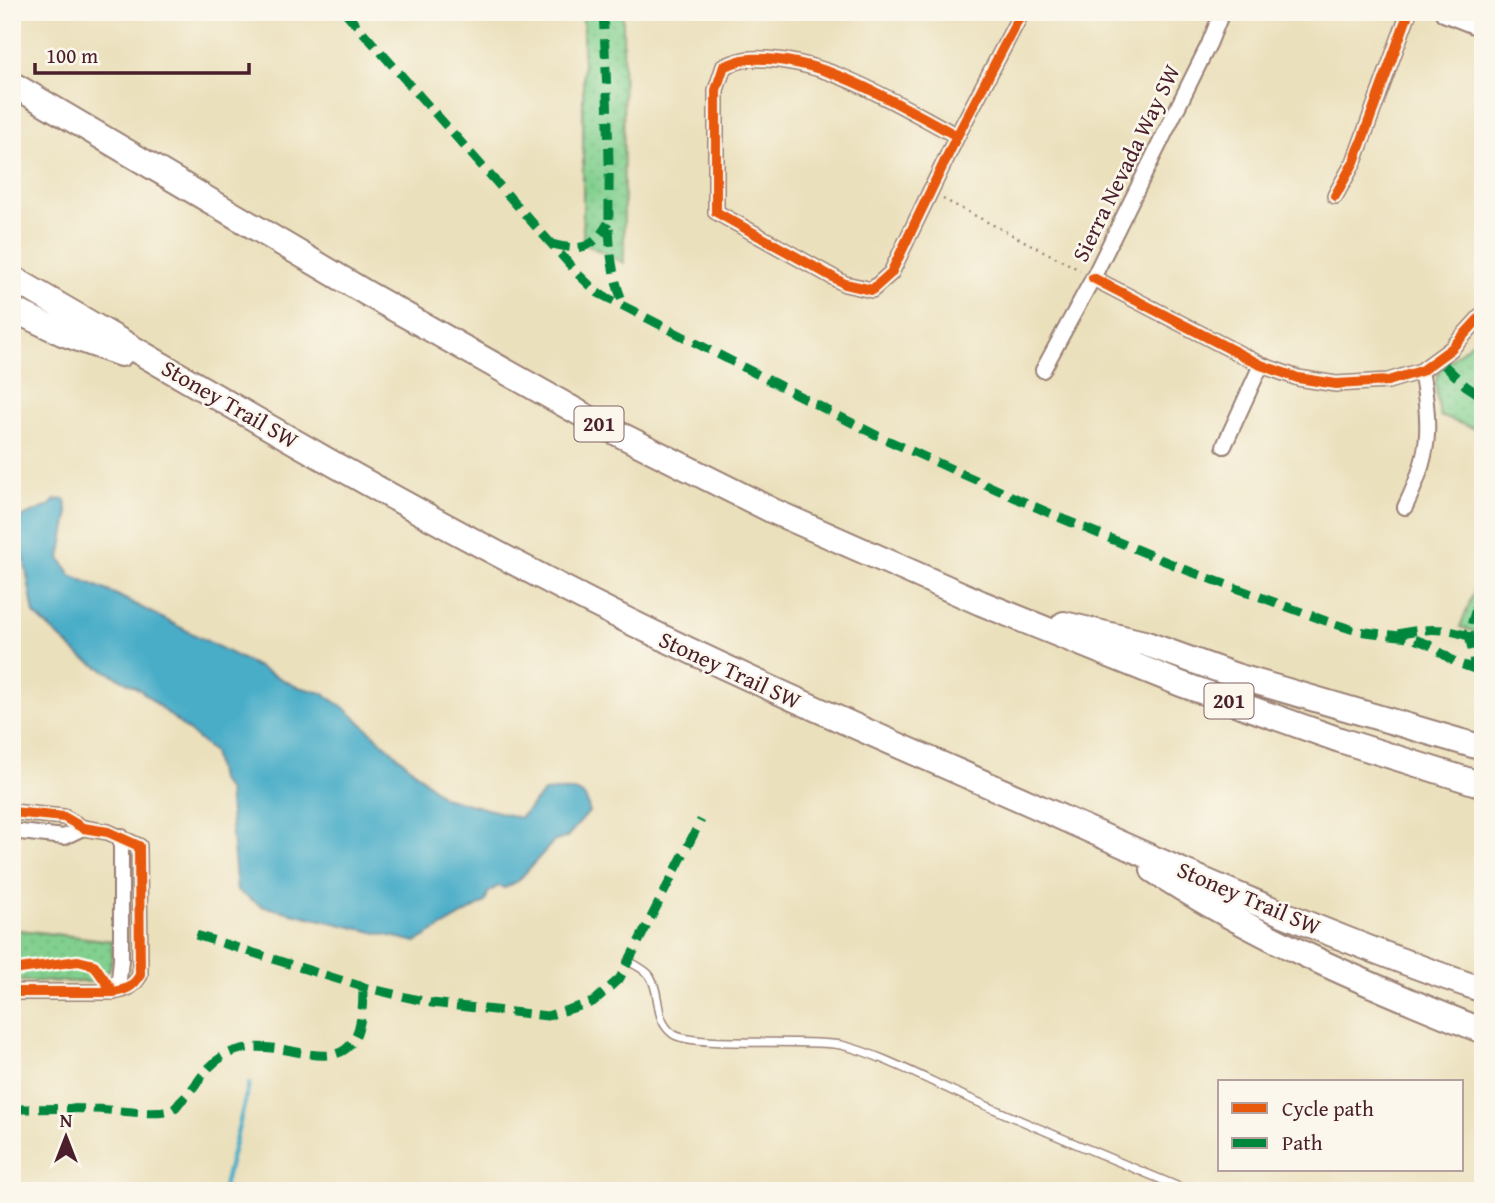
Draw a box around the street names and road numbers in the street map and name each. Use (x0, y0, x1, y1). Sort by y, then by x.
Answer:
street label: Sierra Nevada Way SW (1063, 58, 1188, 267)
street label: Stoney Trail SW (156, 351, 305, 456)
road number: 201 (574, 406, 624, 442)
street label: Stoney Trail SW (654, 622, 807, 717)
road number: 201 (1204, 684, 1254, 718)
street label: Stoney Trail SW (1172, 852, 1327, 943)

